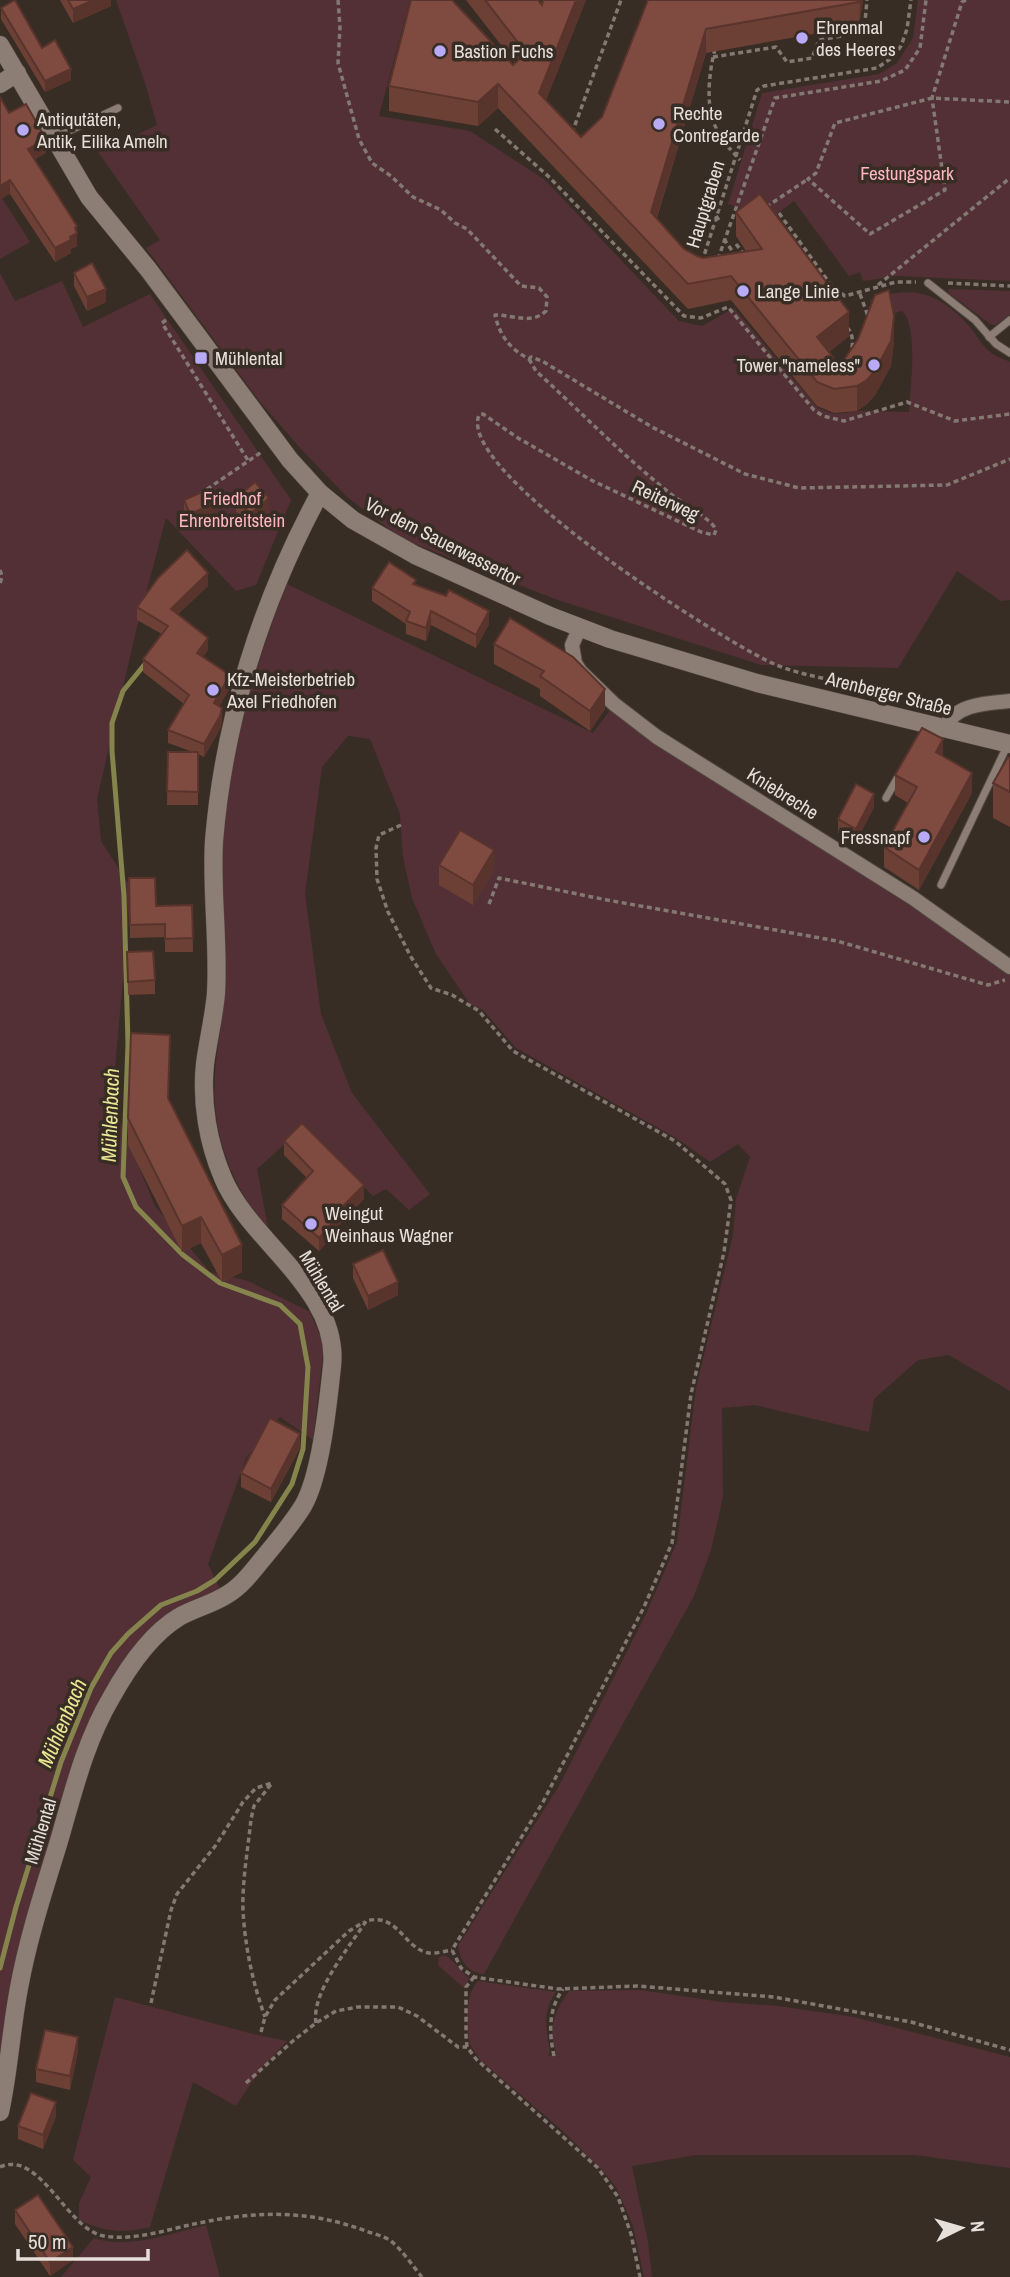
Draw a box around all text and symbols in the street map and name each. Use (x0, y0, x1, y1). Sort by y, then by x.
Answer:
place label: Ehrenmal des Heeres (816, 14, 896, 62)
marker: Ehrenmal des Heeres (794, 30, 810, 46)
place label: Bastion Fuchs (454, 38, 554, 64)
marker: Bastion Fuchs (432, 43, 448, 59)
place label: Rechte Contregarde (673, 100, 760, 148)
place label: Antiqutäten, Antik, Eilika Ameln (36, 106, 168, 154)
marker: Rechte Contregarde (651, 116, 667, 132)
marker: Antiqutäten, Antik, Eilika Ameln (15, 122, 31, 138)
street label: Hauptgraben (679, 157, 731, 251)
park label: Festungspark (860, 160, 954, 186)
place label: Lange Linie (757, 278, 839, 304)
marker: Lange Linie (735, 283, 751, 299)
place label: Mühlental (215, 345, 283, 371)
marker: Mühlental (193, 350, 209, 366)
place label: Tower "nameless" (736, 352, 860, 378)
marker: Tower "nameless" (866, 357, 882, 373)
street label: Reiterweg (628, 473, 704, 527)
park label: Friedhof Ehrenbreitstein (179, 485, 285, 533)
street label: Vor dem Sauerwassertor (361, 490, 526, 592)
street label: Arenberger Straße (822, 665, 955, 721)
place label: Kfz-Meisterbetrieb Axel Friedhofen (226, 666, 355, 714)
marker: Kfz-Meisterbetrieb Axel Friedhofen (205, 682, 221, 698)
street label: Kniebreche (742, 761, 824, 825)
place label: Fressnapf (841, 824, 911, 850)
marker: Fressnapf (916, 829, 932, 845)
water label: Mühlenbach (94, 1068, 126, 1162)
place label: Weingut Weinhaus Wagner (325, 1200, 454, 1248)
marker: Weingut Weinhaus Wagner (303, 1216, 319, 1232)
street label: Mühlental (293, 1245, 351, 1317)
water label: Mühlenbach (30, 1674, 94, 1772)
street label: Mühlental (18, 1795, 62, 1867)
north arrow (926, 2193, 996, 2263)
scale bar (18, 2218, 147, 2262)
text: N (964, 2220, 991, 2233)
text: 50 m (28, 2227, 66, 2256)

